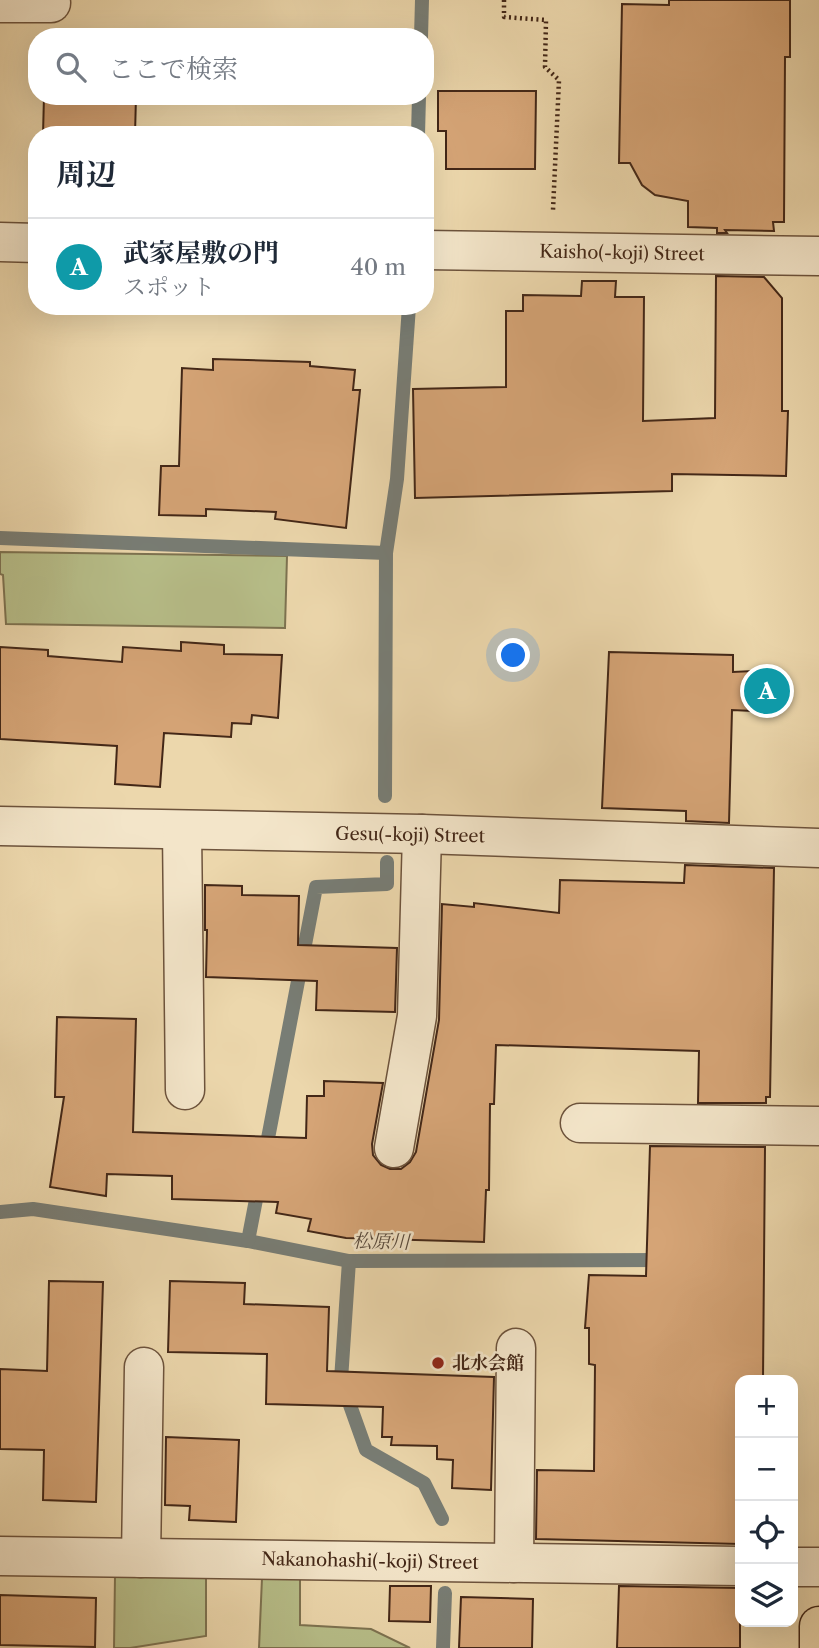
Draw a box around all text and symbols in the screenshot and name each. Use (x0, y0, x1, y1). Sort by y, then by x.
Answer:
search box (28, 28, 434, 105)
icon: search (52, 48, 90, 86)
text: ここで検索 (108, 53, 238, 85)
text: 周辺 (56, 156, 116, 193)
text: 武家屋敷の門 (123, 237, 279, 269)
street label: Kaisho(-koji) Street (539, 241, 706, 265)
text: A (70, 253, 88, 281)
text: 40 m (351, 253, 406, 281)
text: スポット (123, 273, 215, 301)
your location (496, 638, 530, 672)
pin: A (744, 665, 790, 717)
street label: Gesu(-koji) Street (335, 823, 486, 847)
water label: 松原川 (352, 1230, 412, 1254)
place label: 北水会館 (452, 1352, 524, 1374)
marker: 北水会館 (430, 1355, 446, 1371)
map controls (735, 1375, 798, 1627)
button: + (735, 1375, 798, 1438)
button: − (735, 1438, 798, 1501)
button: locate (735, 1501, 798, 1564)
street label: Nakanohashi(-koji) Street (261, 1548, 480, 1574)
button: layers (735, 1564, 798, 1627)

